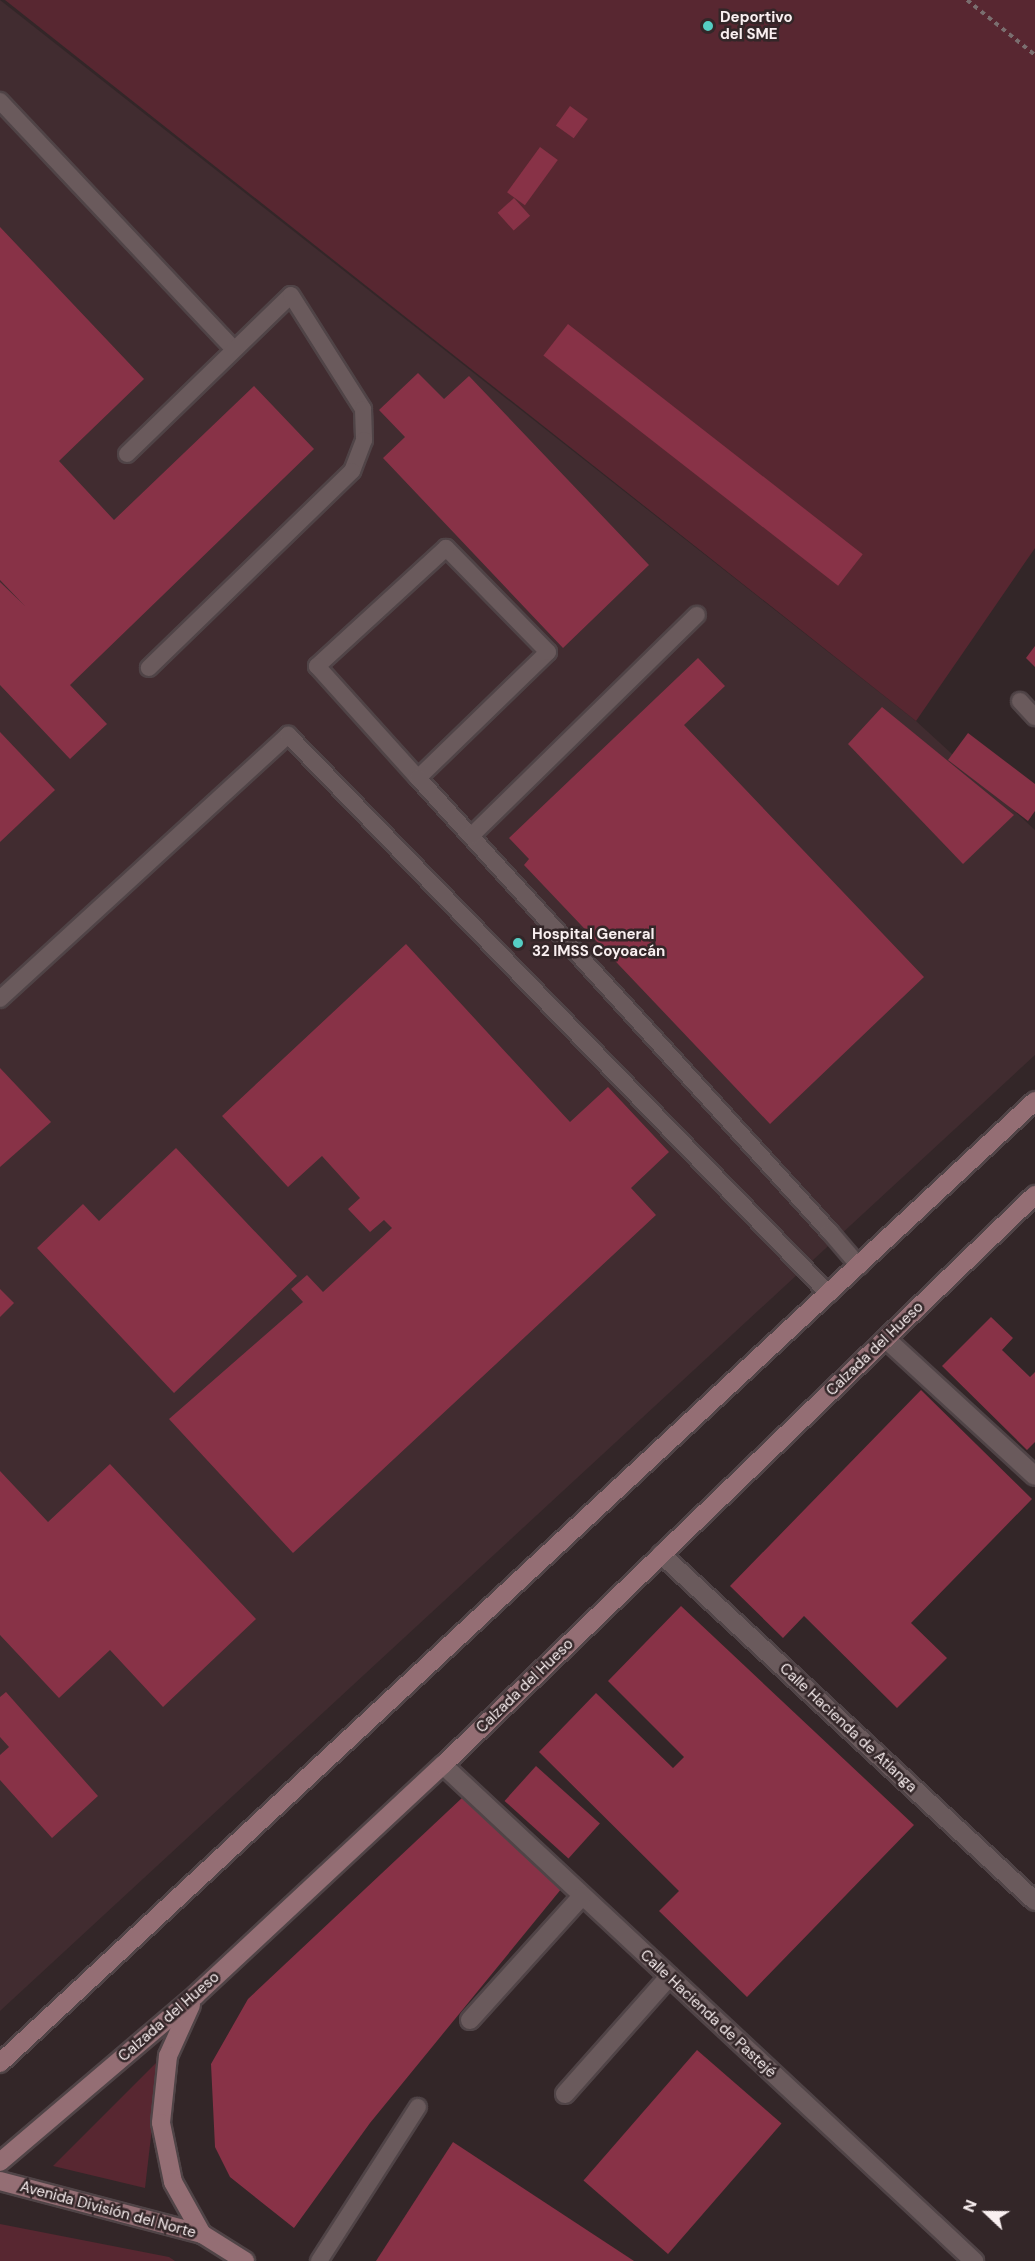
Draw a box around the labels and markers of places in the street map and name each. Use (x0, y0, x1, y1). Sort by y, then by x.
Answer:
place label: Deportivo del SME (720, 8, 793, 43)
marker: Deportivo del SME (701, 19, 715, 33)
place label: Hospital General 32 IMSS Coyoacán (532, 925, 665, 960)
marker: Hospital General 32 IMSS Coyoacán (509, 934, 527, 952)

